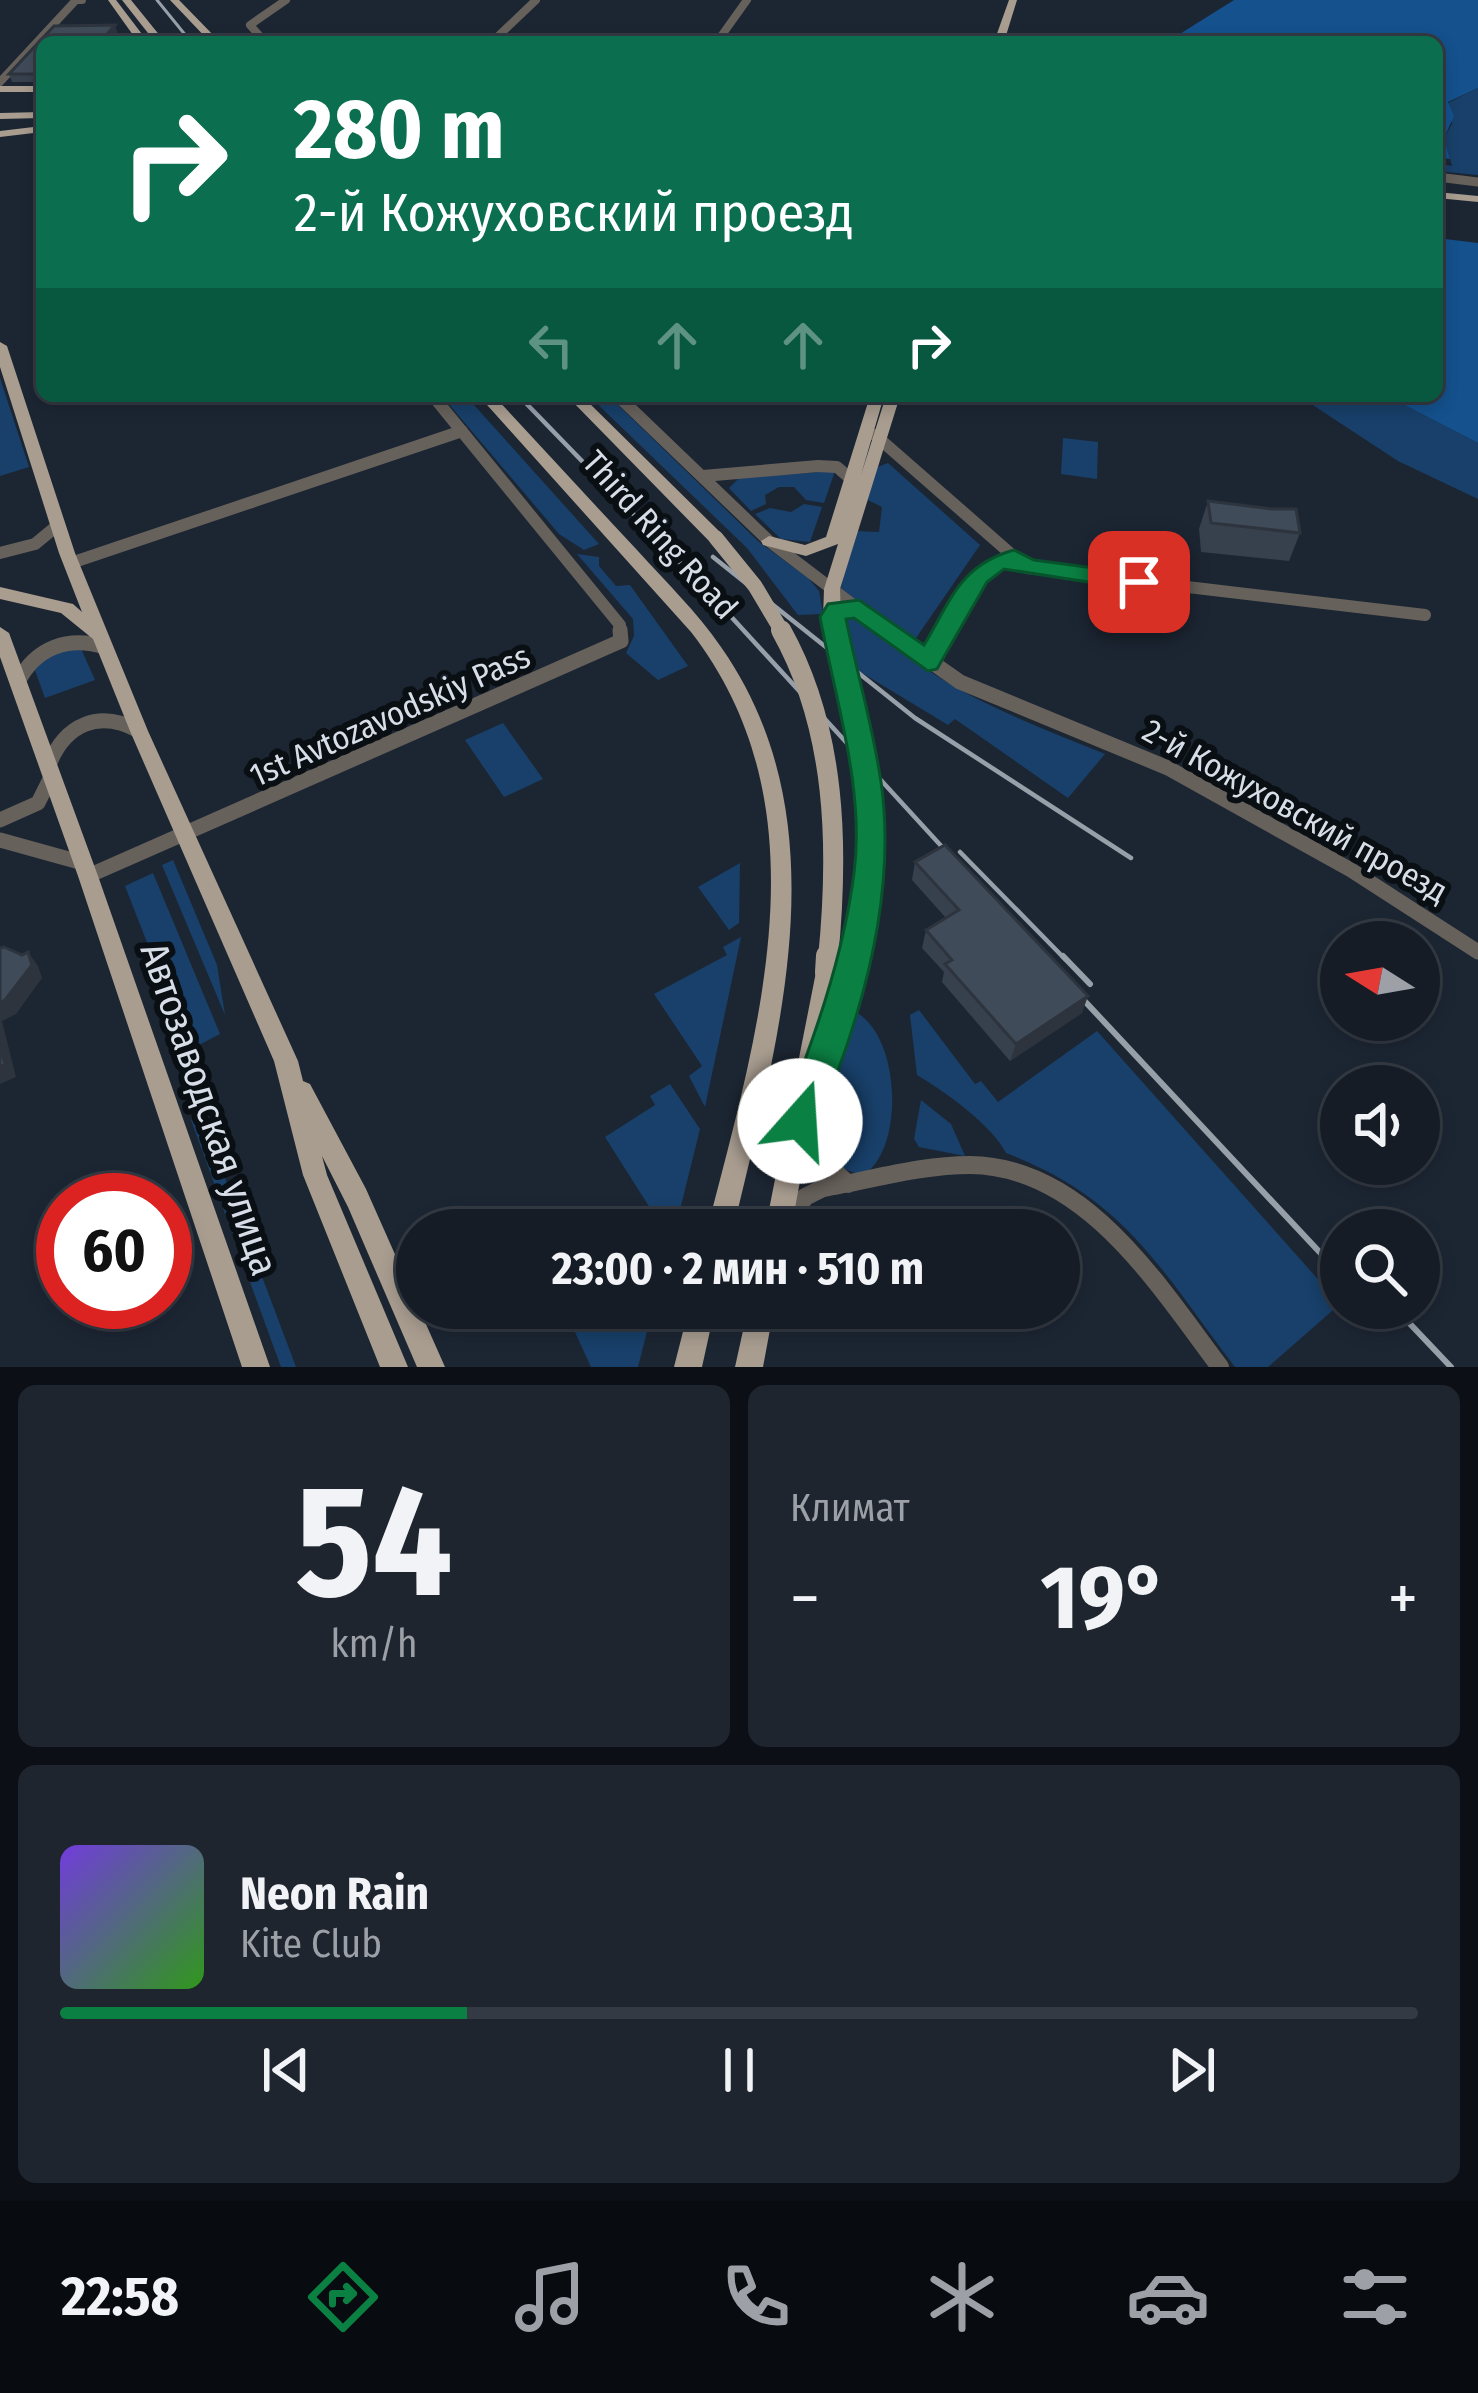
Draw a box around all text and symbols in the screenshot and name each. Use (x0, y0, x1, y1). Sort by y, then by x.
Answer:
text: 280 m (294, 79, 505, 180)
icon: right (96, 84, 252, 240)
text: 2-й Кожуховский проезд (294, 181, 854, 245)
icon: left (518, 312, 584, 378)
icon: ahead (644, 312, 710, 378)
icon: ahead (770, 312, 836, 378)
icon: right (896, 312, 962, 378)
street label: Third Ring Road (574, 443, 746, 627)
pin (1088, 531, 1190, 633)
icon: arrive (1106, 549, 1172, 615)
street label: 1st Avtozavodskiy Pass (244, 636, 536, 796)
street label: 2-й Кожуховский проезд (1136, 711, 1454, 911)
north arrow (1320, 921, 1440, 1041)
map controls (1320, 921, 1440, 1329)
street label: Автозаводская улица (130, 937, 288, 1281)
position arrow (737, 1058, 863, 1184)
button: sound (1320, 1065, 1440, 1185)
speed limit sign: 60 (36, 1173, 192, 1329)
button: search (1320, 1209, 1440, 1329)
text: 23:00 · 2 мин · 510 m (552, 1242, 924, 1296)
text: 54 (296, 1449, 452, 1636)
text: Климат (790, 1485, 910, 1531)
text: 19° (1041, 1544, 1167, 1652)
text: − (790, 1559, 820, 1638)
text: + (1388, 1559, 1418, 1638)
text: km/h (331, 1621, 417, 1667)
text: Neon Rain (240, 1867, 429, 1921)
text: Kite Club (240, 1921, 382, 1967)
icon: previous (253, 2037, 319, 2103)
icon: pause (706, 2037, 772, 2103)
icon: next (1159, 2037, 1225, 2103)
icon: directions (301, 2255, 385, 2339)
icon: music (508, 2255, 592, 2339)
icon: phone (714, 2255, 798, 2339)
icon: climate (920, 2255, 1004, 2339)
icon: car (1126, 2255, 1210, 2339)
icon: filters (1333, 2255, 1417, 2339)
text: 22:58 (61, 2265, 179, 2329)

